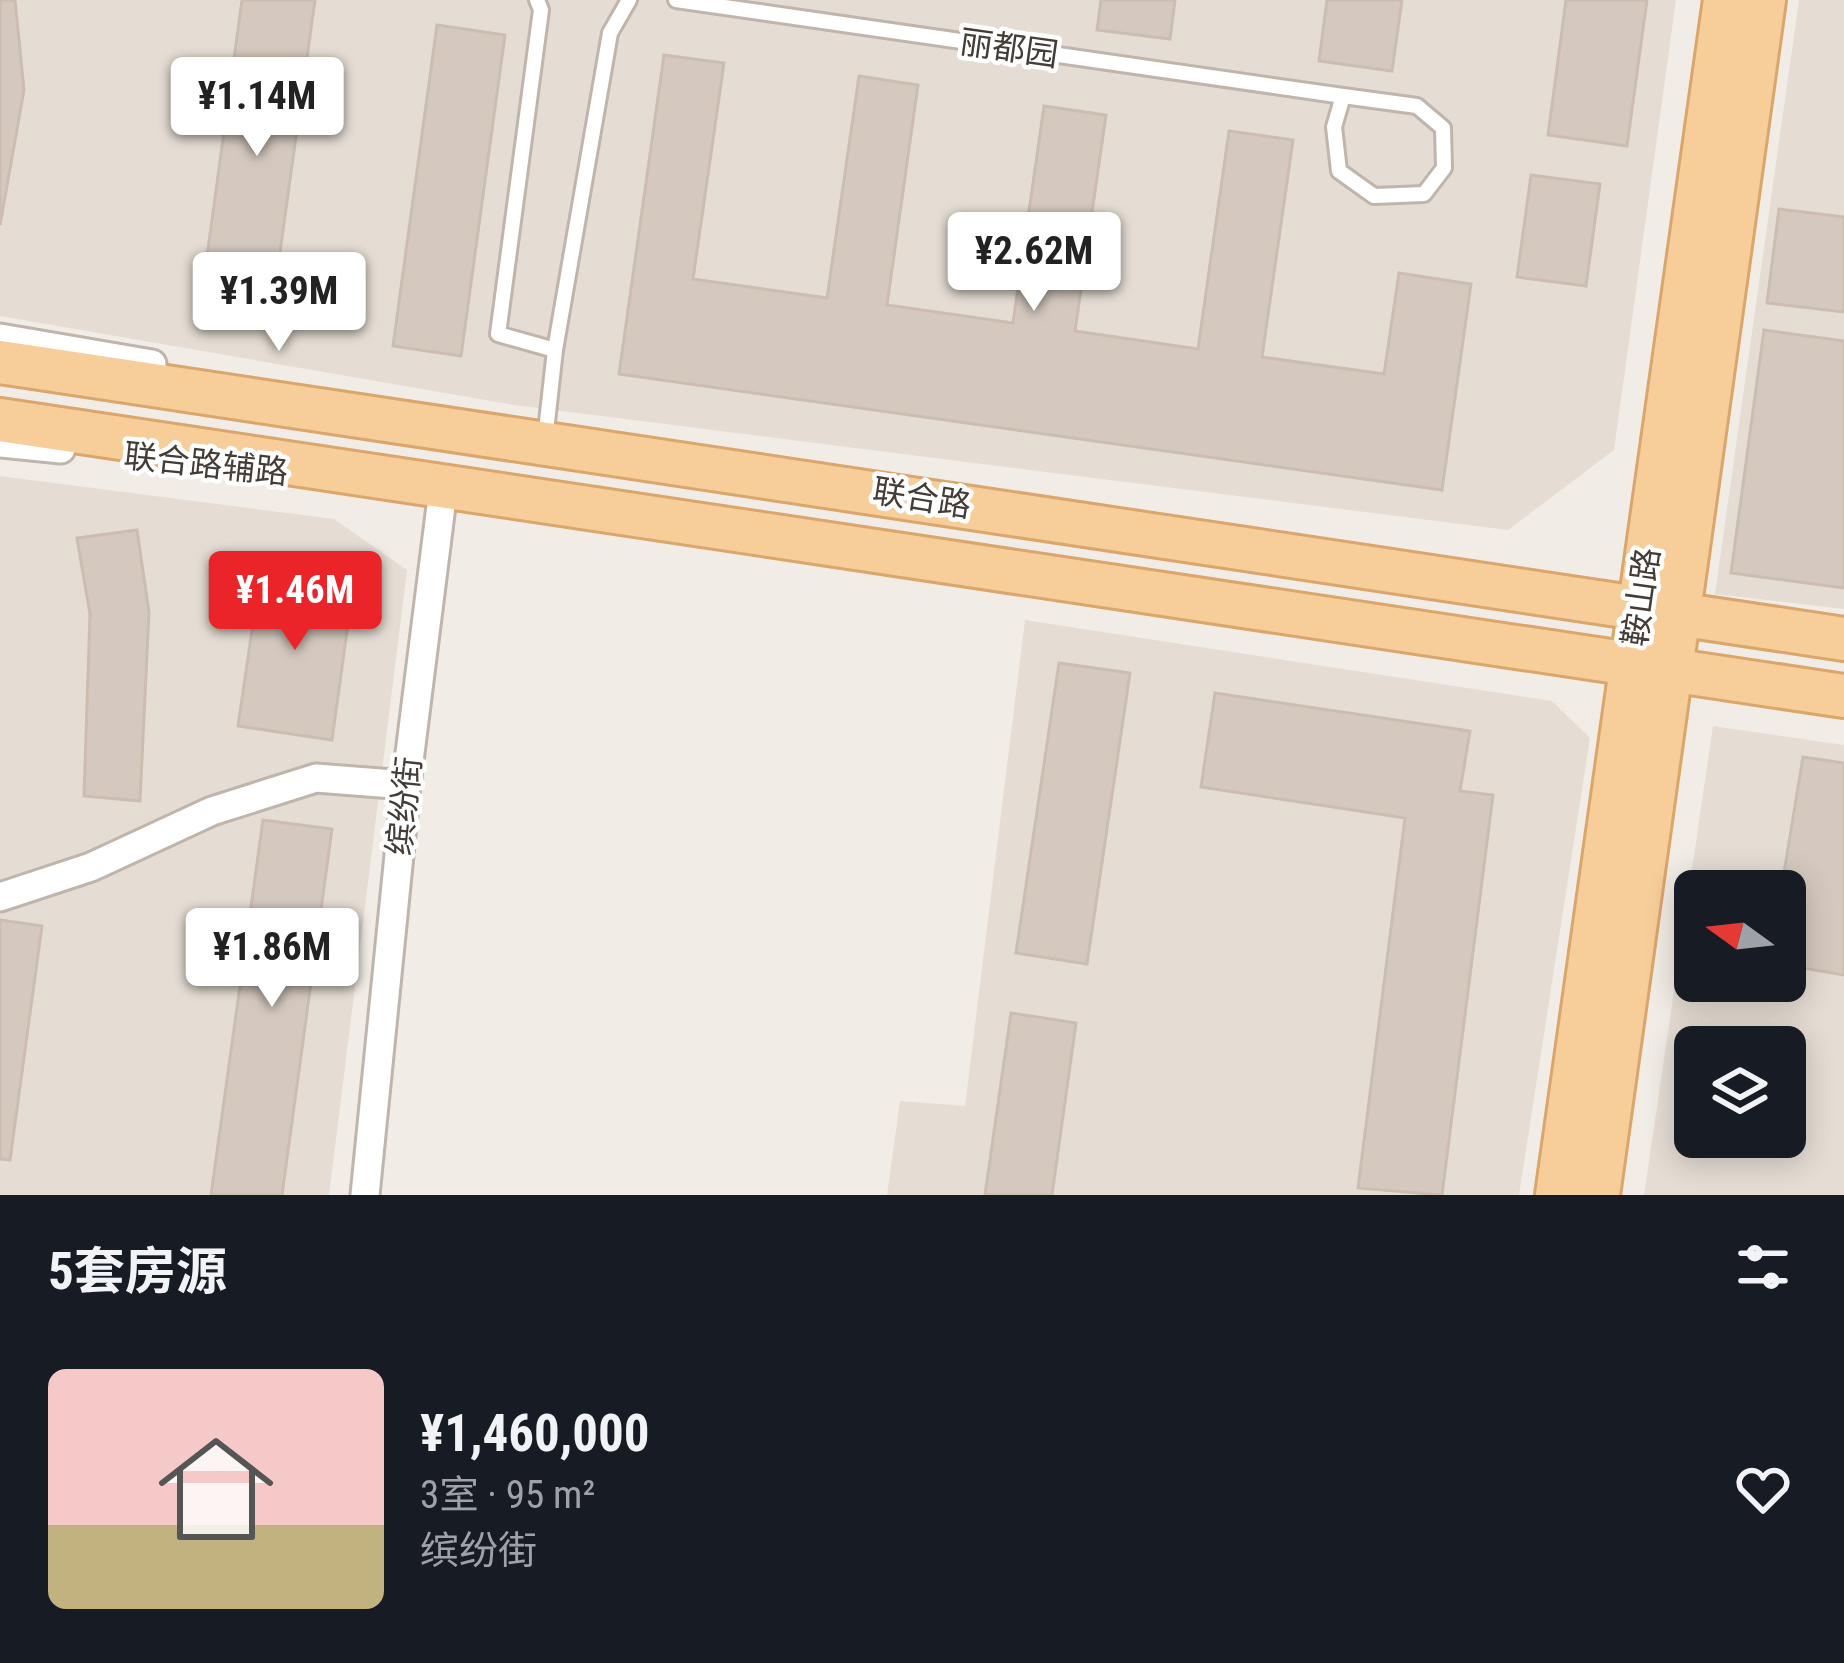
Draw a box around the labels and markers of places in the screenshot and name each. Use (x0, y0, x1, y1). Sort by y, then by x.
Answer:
pin: ¥1.14M (159, 57, 355, 159)
pin: ¥2.62M (936, 212, 1132, 314)
pin: ¥1.39M (181, 252, 377, 354)
pin: ¥1.46M (197, 551, 393, 653)
pin: ¥1.86M (174, 908, 370, 1010)

